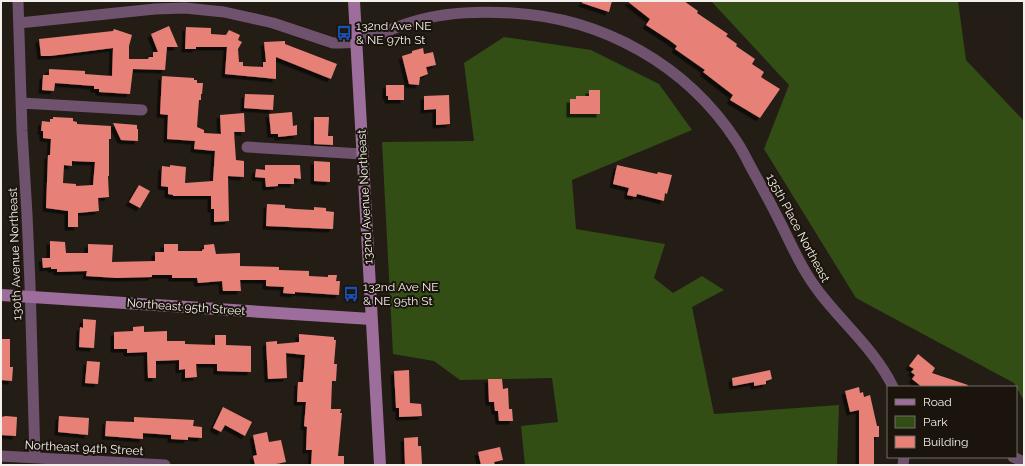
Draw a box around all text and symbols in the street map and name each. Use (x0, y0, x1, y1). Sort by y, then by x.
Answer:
place label: 132nd Ave NE & NE 97th St (356, 19, 432, 47)
bus stop icon: 132nd Ave NE & NE 97th St (335, 24, 353, 42)
street label: 132nd Avenue Northeast (354, 129, 376, 265)
street label: 135th Place Northeast (763, 171, 833, 285)
street label: 130th Avenue Northeast (6, 187, 24, 321)
place label: 132nd Ave NE & NE 95th St (363, 280, 439, 308)
bus stop icon: 132nd Ave NE & NE 95th St (342, 285, 360, 303)
street label: Northeast 95th Street (126, 296, 246, 318)
legend (887, 386, 1017, 458)
text: Road (923, 395, 952, 409)
text: Park (923, 415, 948, 429)
text: Building (923, 435, 969, 449)
street label: Northeast 94th Street (24, 438, 144, 458)

